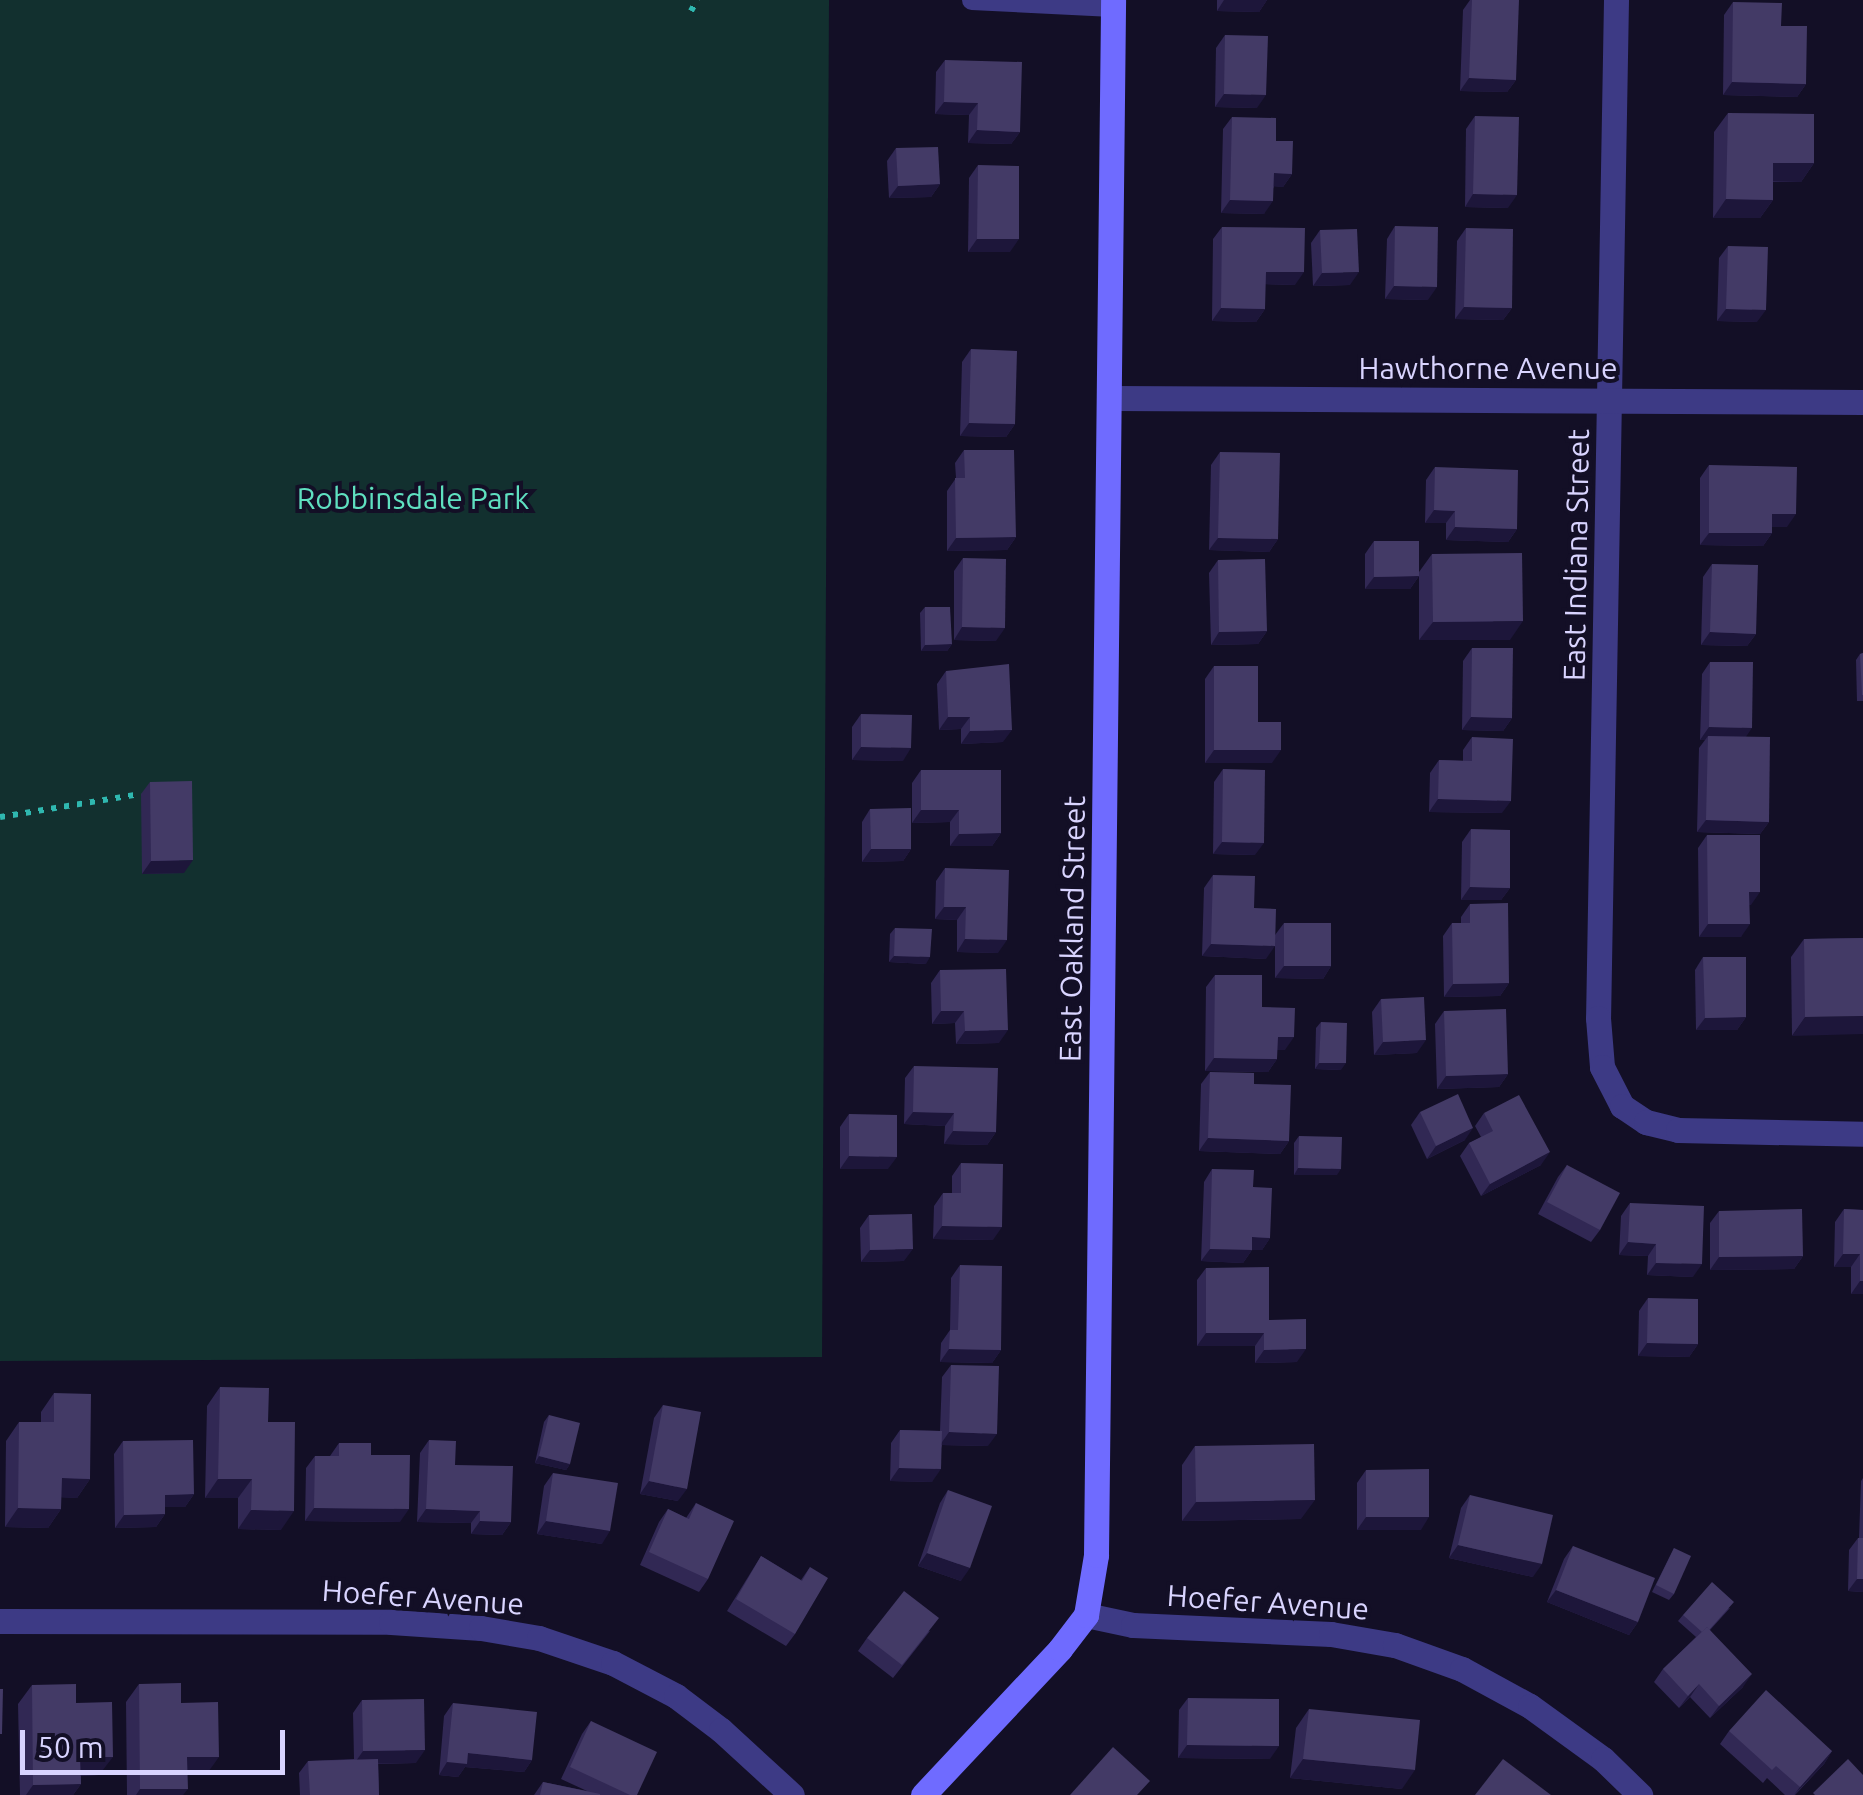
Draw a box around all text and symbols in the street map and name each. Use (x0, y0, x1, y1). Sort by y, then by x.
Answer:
street label: Hawthorne Avenue (1358, 350, 1618, 386)
street label: East Indiana Street (1556, 429, 1596, 681)
park label: Robbinsdale Park (297, 480, 529, 516)
street label: East Oakland Street (1052, 796, 1092, 1062)
street label: Hoefer Avenue (321, 1572, 525, 1622)
street label: Hoefer Avenue (1166, 1577, 1370, 1627)
scale bar (25, 1710, 290, 1772)
text: 50 m (37, 1730, 104, 1764)

